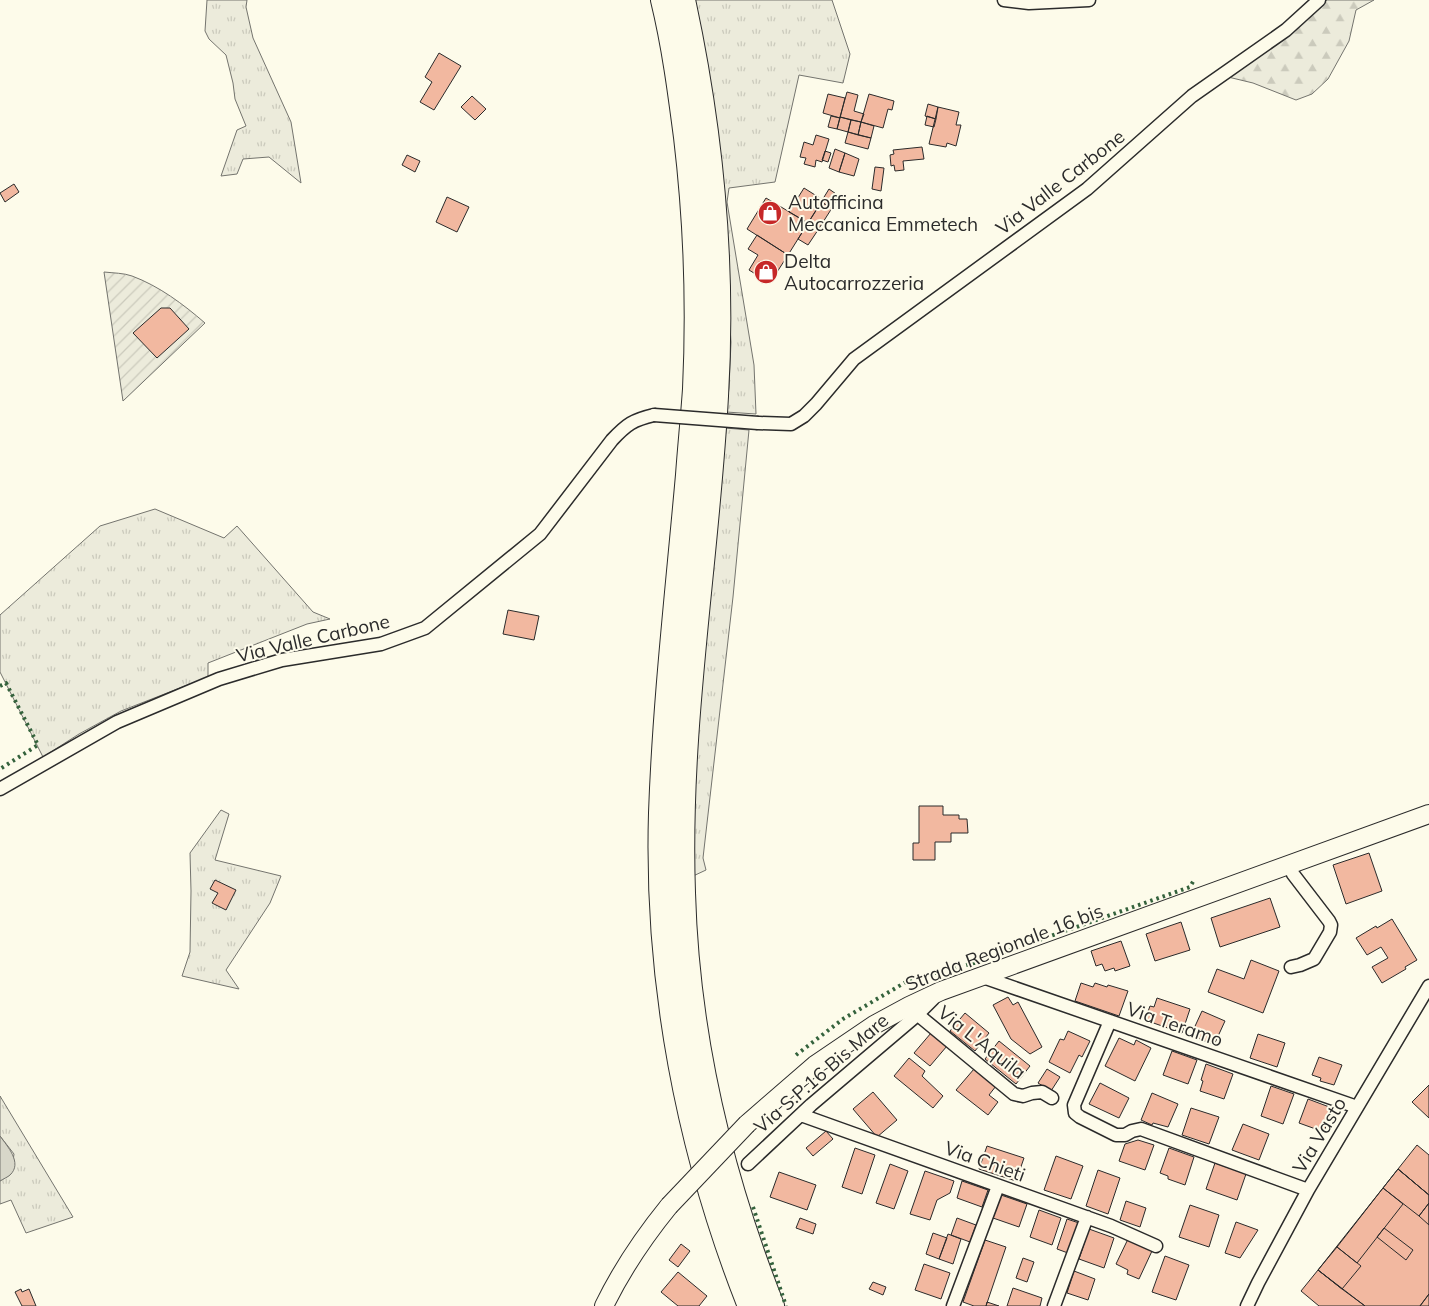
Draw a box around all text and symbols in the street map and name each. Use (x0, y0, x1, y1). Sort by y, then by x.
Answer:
street label: Via Valle Carbone (991, 124, 1129, 240)
place label: Autofficina Meccanica Emmetech (788, 190, 978, 236)
shop icon: Autofficina Meccanica Emmetech (757, 200, 783, 226)
place label: Delta Autocarrozzeria (784, 249, 924, 295)
shop icon: Delta Autocarrozzeria (753, 259, 779, 285)
street label: Via Valle Carbone (234, 609, 392, 667)
street label: Strada Regionale 16 bis (902, 898, 1106, 996)
street label: Via Teramo (1124, 996, 1226, 1052)
street label: Via L'Aquila (933, 1000, 1031, 1084)
street label: Via S.P.16 Bis Mare (749, 1008, 893, 1138)
street label: Via Vasto (1287, 1093, 1351, 1177)
street label: Via Chieti (941, 1135, 1029, 1187)

